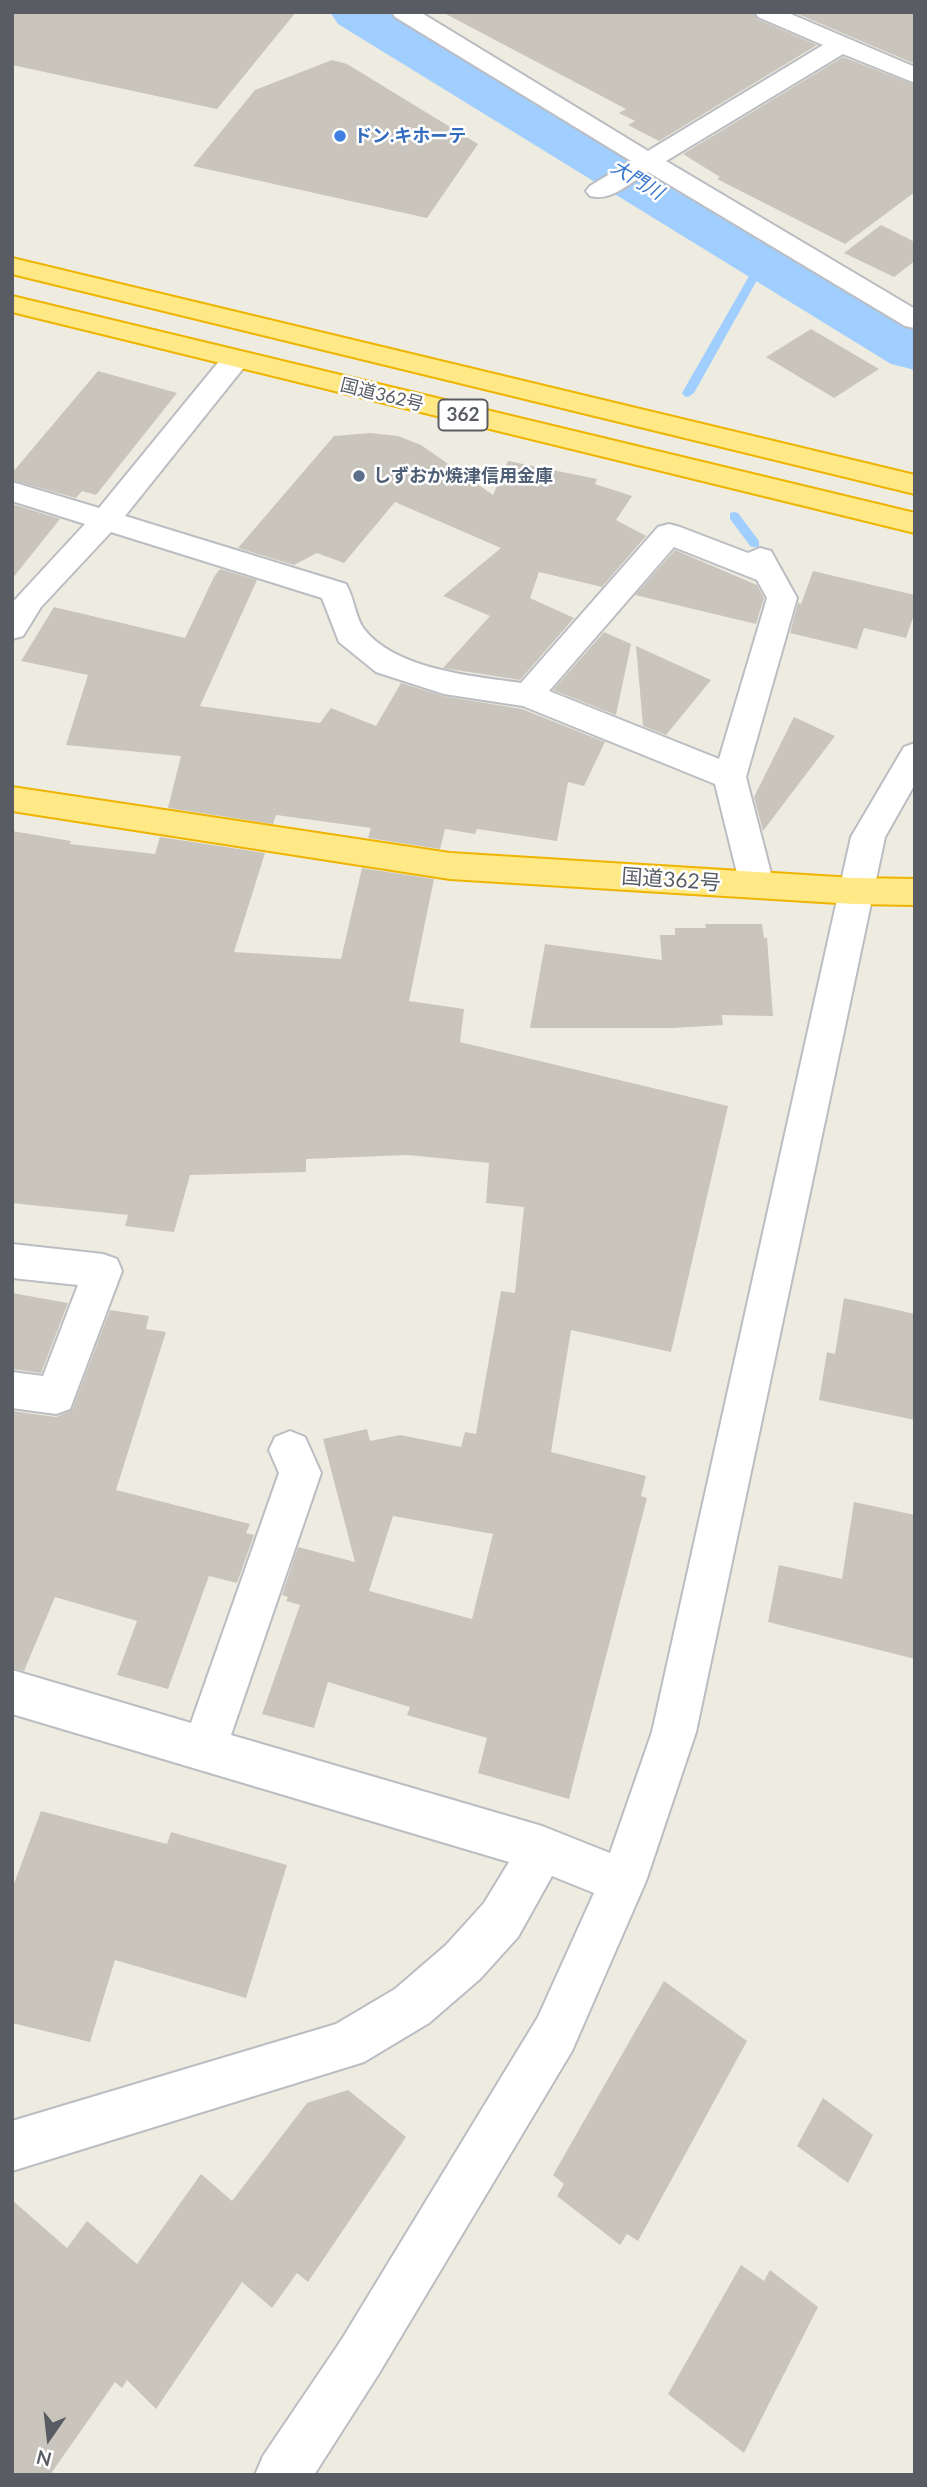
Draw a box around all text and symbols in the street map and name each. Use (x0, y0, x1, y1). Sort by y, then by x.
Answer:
place label: ドン.キホーテ (354, 125, 466, 147)
marker: ドン.キホーテ (332, 128, 348, 144)
water label: 大門川 (607, 156, 667, 204)
street label: 国道362号 (338, 374, 426, 416)
road number: 362 (438, 400, 488, 430)
place label: しずおか焼津信用金庫 (373, 465, 553, 487)
marker: しずおか焼津信用金庫 (351, 468, 367, 484)
street label: 国道362号 (620, 864, 722, 896)
north arrow (14, 2403, 84, 2473)
text: N (34, 2446, 54, 2472)

